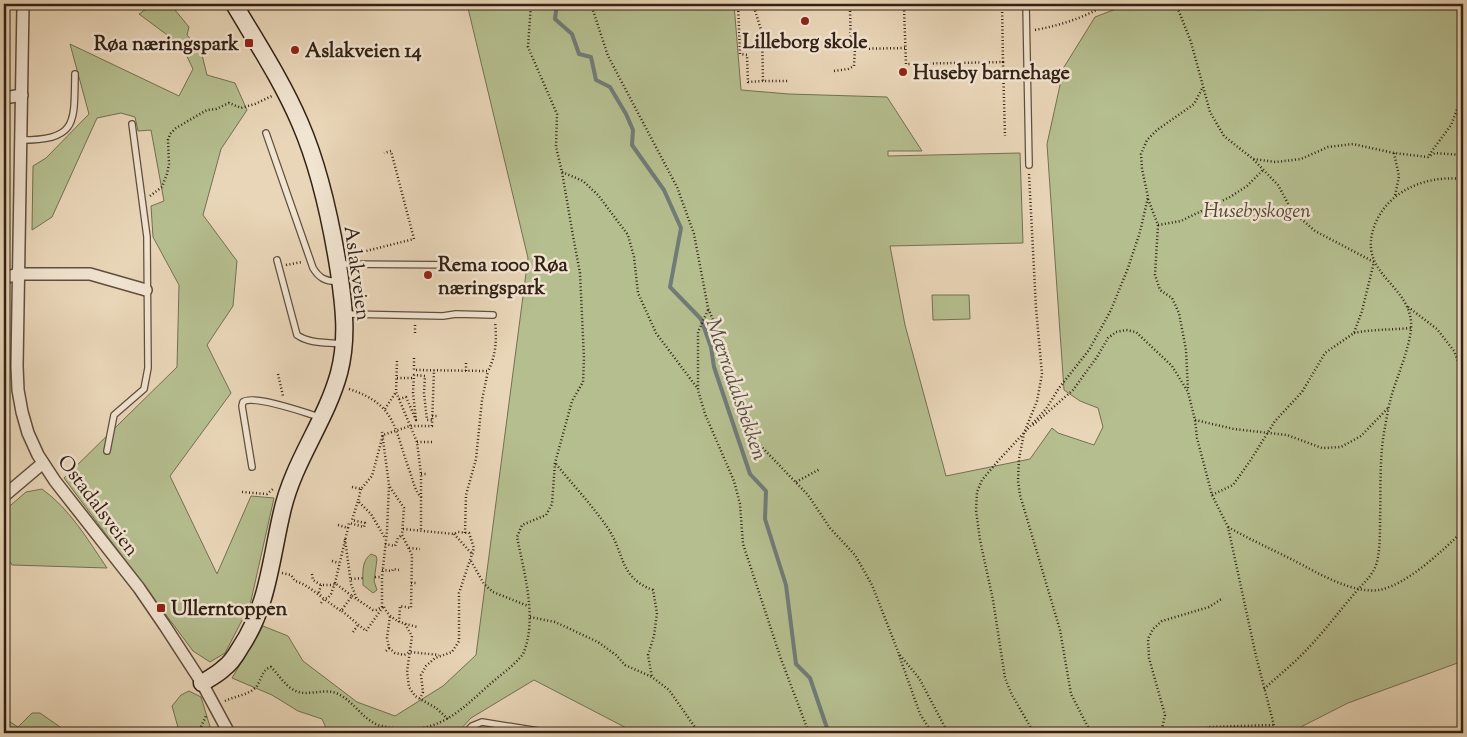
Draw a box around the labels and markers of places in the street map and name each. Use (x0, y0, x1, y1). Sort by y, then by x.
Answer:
marker: Lilleborg skole (799, 15, 811, 27)
place label: Lilleborg skole (742, 29, 868, 58)
place label: Røa næringspark (94, 31, 239, 60)
marker: Røa næringspark (243, 37, 255, 49)
place label: Aslakveien 14 (305, 38, 421, 67)
marker: Aslakveien 14 (289, 44, 301, 56)
place label: Huseby barnehage (913, 60, 1070, 89)
marker: Huseby barnehage (897, 66, 909, 78)
place label: Rema 1000 Røa næringspark (438, 252, 568, 304)
marker: Rema 1000 Røa næringspark (422, 269, 434, 281)
place label: Ullerntoppen (171, 596, 288, 625)
marker: Ullerntoppen (155, 602, 167, 614)

